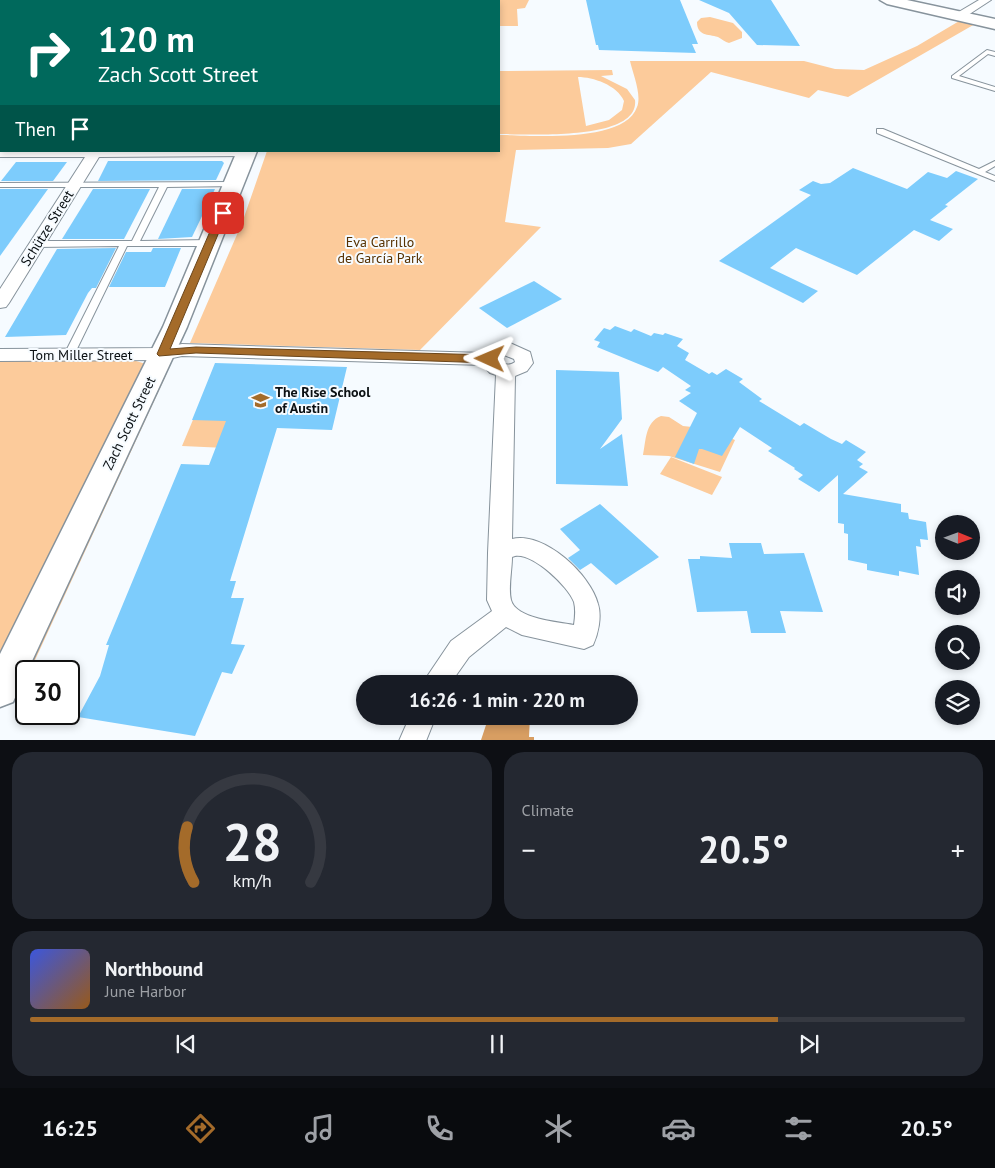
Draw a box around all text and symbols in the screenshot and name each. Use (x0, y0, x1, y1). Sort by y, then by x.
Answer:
text: 120 m (98, 16, 195, 62)
icon: right (15, 20, 80, 85)
text: Zach Scott Street (98, 60, 258, 88)
icon: arrive (66, 115, 94, 143)
text: Then (15, 117, 56, 141)
street label: Schütze Street (16, 186, 78, 269)
pin (202, 192, 244, 234)
icon: arrive (209, 199, 237, 227)
park label: Eva Carrillo de García Park (337, 233, 423, 267)
position arrow (463, 332, 515, 384)
street label: Tom Miller Street (30, 346, 133, 364)
street label: Zach Scott Street (99, 373, 160, 473)
place label: The Rise School of Austin (275, 383, 371, 417)
school or university icon: The Rise School of Austin (251, 390, 271, 410)
north arrow (935, 515, 980, 560)
map controls (935, 515, 980, 725)
button: sound (935, 570, 980, 615)
button: search (935, 625, 980, 670)
speed limit sign: 30 (15, 660, 80, 725)
button: layers (935, 680, 980, 725)
text: 16:26 · 1 min · 220 m (409, 688, 585, 712)
text: Climate (522, 800, 574, 820)
text: 28 (222, 808, 281, 875)
text: 20.5° (698, 824, 789, 873)
text: − (522, 831, 536, 868)
text: + (951, 831, 965, 868)
text: km/h (232, 869, 271, 892)
text: Northbound (105, 957, 203, 981)
text: June Harbor (105, 981, 186, 1001)
icon: previous (172, 1030, 200, 1058)
icon: pause (483, 1030, 511, 1058)
icon: next (795, 1030, 823, 1058)
icon: directions (183, 1111, 218, 1146)
icon: music (302, 1111, 337, 1146)
icon: phone (422, 1111, 457, 1146)
icon: climate (541, 1111, 576, 1146)
icon: car (661, 1111, 696, 1146)
icon: filters (781, 1111, 816, 1146)
text: 16:25 (42, 1114, 98, 1142)
text: 20.5° (900, 1114, 953, 1142)

